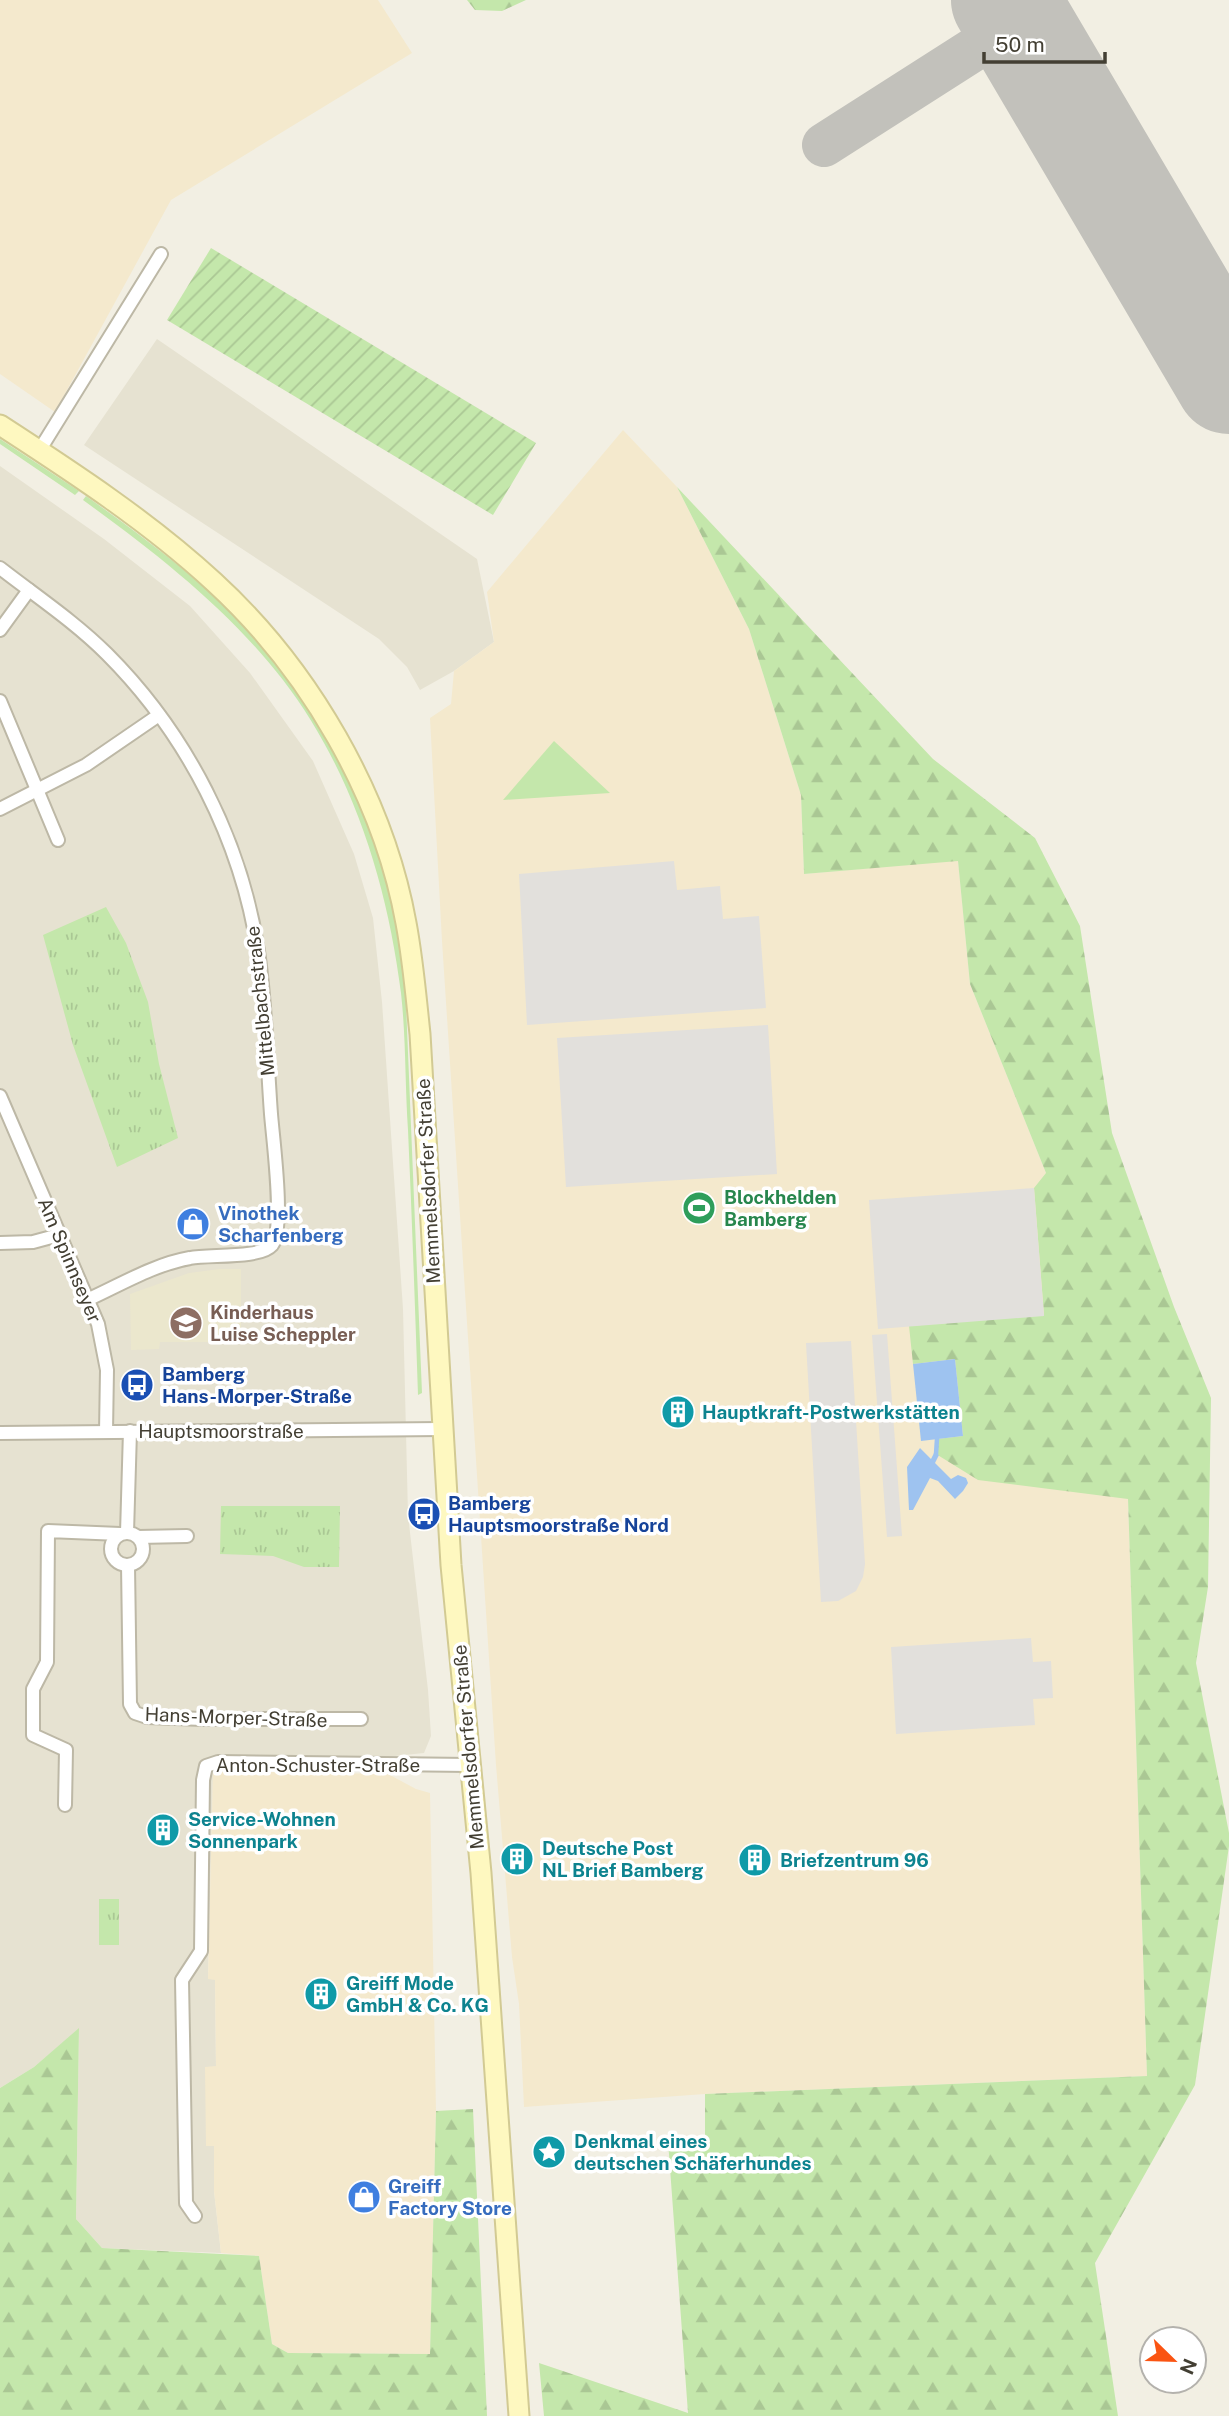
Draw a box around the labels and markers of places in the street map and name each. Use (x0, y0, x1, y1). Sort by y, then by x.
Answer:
place label: Blockhelden Bamberg (724, 1186, 837, 1230)
sports icon: Blockhelden Bamberg (680, 1189, 718, 1227)
place label: Vinothek Scharfenberg (218, 1202, 343, 1246)
shop icon: Vinothek Scharfenberg (174, 1205, 212, 1243)
place label: Kinderhaus Luise Scheppler (210, 1301, 356, 1345)
school or university icon: Kinderhaus Luise Scheppler (167, 1304, 205, 1342)
place label: Bamberg Hans-Morper-Straße (162, 1363, 352, 1407)
bus stop icon: Bamberg Hans-Morper-Straße (118, 1366, 156, 1404)
building icon: Hauptkraft-Postwerkstätten (659, 1393, 697, 1431)
place label: Hauptkraft-Postwerkstätten (702, 1401, 960, 1423)
place label: Bamberg Hauptsmoorstraße Nord (448, 1492, 669, 1536)
bus stop icon: Bamberg Hauptsmoorstraße Nord (405, 1495, 443, 1533)
place label: Service-Wohnen Sonnenpark (188, 1808, 336, 1852)
building icon: Service-Wohnen Sonnenpark (144, 1811, 182, 1849)
place label: Deutsche Post NL Brief Bamberg (542, 1837, 703, 1881)
building icon: Deutsche Post NL Brief Bamberg (498, 1840, 536, 1878)
building icon: Briefzentrum 96 (736, 1841, 774, 1879)
place label: Briefzentrum 96 (780, 1849, 929, 1871)
place label: Greiff Mode GmbH & Co. KG (346, 1972, 489, 2016)
building icon: Greiff Mode GmbH & Co. KG (302, 1975, 340, 2013)
place label: Denkmal eines deutschen Schäferhundes (574, 2130, 812, 2174)
place icon: Denkmal eines deutschen Schäferhundes (530, 2133, 568, 2171)
place label: Greiff Factory Store (388, 2175, 512, 2219)
shop icon: Greiff Factory Store (345, 2178, 383, 2216)

